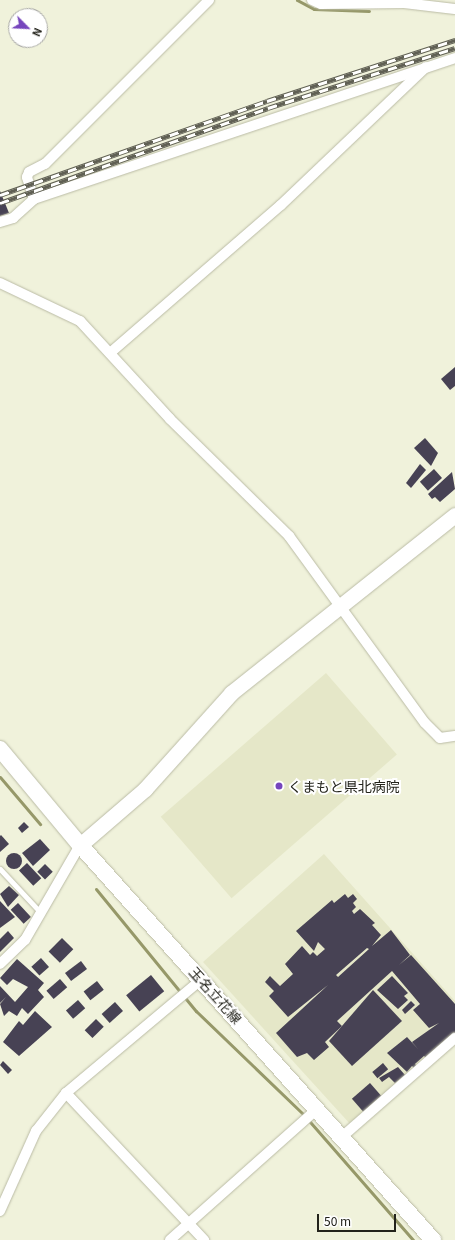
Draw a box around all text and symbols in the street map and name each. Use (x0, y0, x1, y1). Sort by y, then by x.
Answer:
north arrow (8, 8, 48, 48)
text: N (29, 25, 47, 39)
place label: くまもと県北病院 (288, 778, 400, 794)
marker: くまもと県北病院 (273, 780, 285, 792)
street label: 玉名立花線 (186, 963, 246, 1027)
scale bar (319, 1206, 398, 1232)
text: 50 m (324, 1212, 351, 1229)

